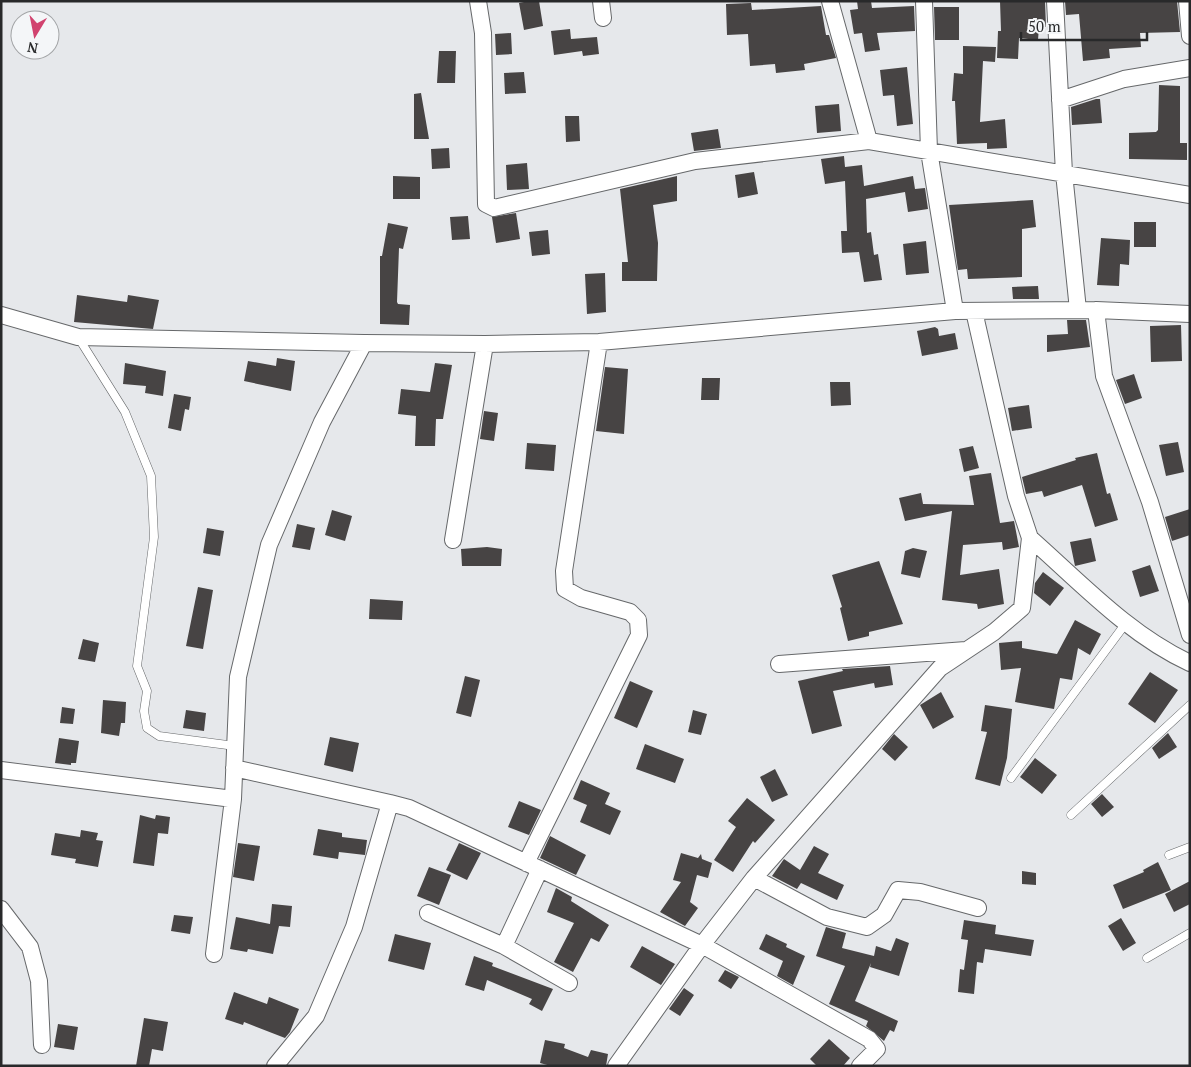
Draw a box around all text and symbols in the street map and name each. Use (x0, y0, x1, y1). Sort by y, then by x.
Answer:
north arrow (10, 10, 60, 60)
scale bar (1021, 10, 1147, 42)
text: 50 m (1028, 16, 1061, 36)
text: N (25, 38, 40, 59)

